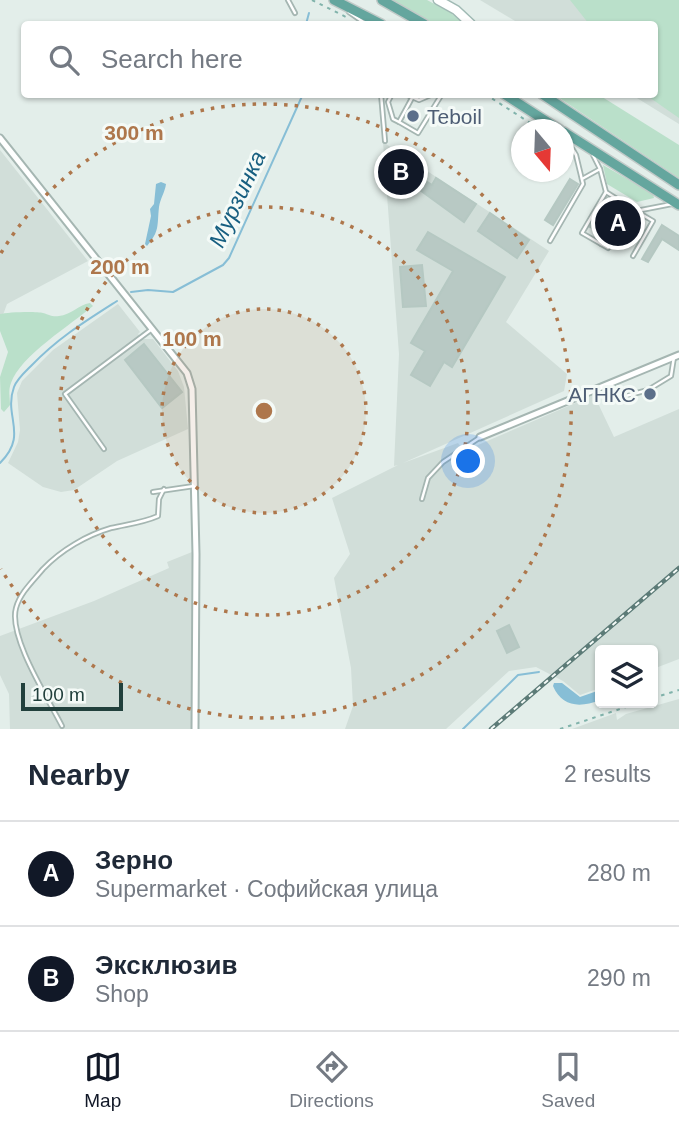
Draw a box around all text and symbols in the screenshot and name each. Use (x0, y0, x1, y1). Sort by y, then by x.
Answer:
search box (21, 21, 658, 98)
icon: search (45, 41, 83, 79)
text: Search here (101, 44, 243, 74)
place label: Teboil (427, 105, 482, 128)
marker: Teboil (405, 108, 421, 124)
north arrow (511, 119, 574, 182)
text: 300 m (104, 121, 164, 144)
pin: B (378, 146, 424, 198)
water label: Мурзинка (203, 147, 271, 251)
pin: A (595, 197, 641, 249)
text: 200 m (90, 255, 150, 278)
text: 100 m (162, 327, 222, 350)
place label: АГНКС (568, 383, 636, 406)
marker: АГНКС (642, 386, 658, 402)
centre of rings (252, 399, 276, 423)
your location (451, 444, 485, 478)
map controls (595, 645, 658, 708)
button: layers (595, 645, 658, 708)
scale bar (21, 680, 122, 712)
text: 100 m (32, 684, 85, 705)
text: Nearby (28, 758, 130, 791)
text: 2 results (564, 761, 651, 787)
text: Зерно (95, 845, 173, 875)
text: A (43, 860, 59, 886)
text: 280 m (587, 860, 651, 886)
text: Supermarket · Софийская улица (95, 876, 438, 902)
text: Эксклюзив (95, 950, 238, 980)
text: B (43, 965, 59, 991)
text: 290 m (587, 965, 651, 991)
text: Shop (95, 981, 149, 1007)
tab: Map (84, 1048, 122, 1112)
tab: Directions (289, 1048, 374, 1112)
tab: Saved (541, 1048, 595, 1112)

